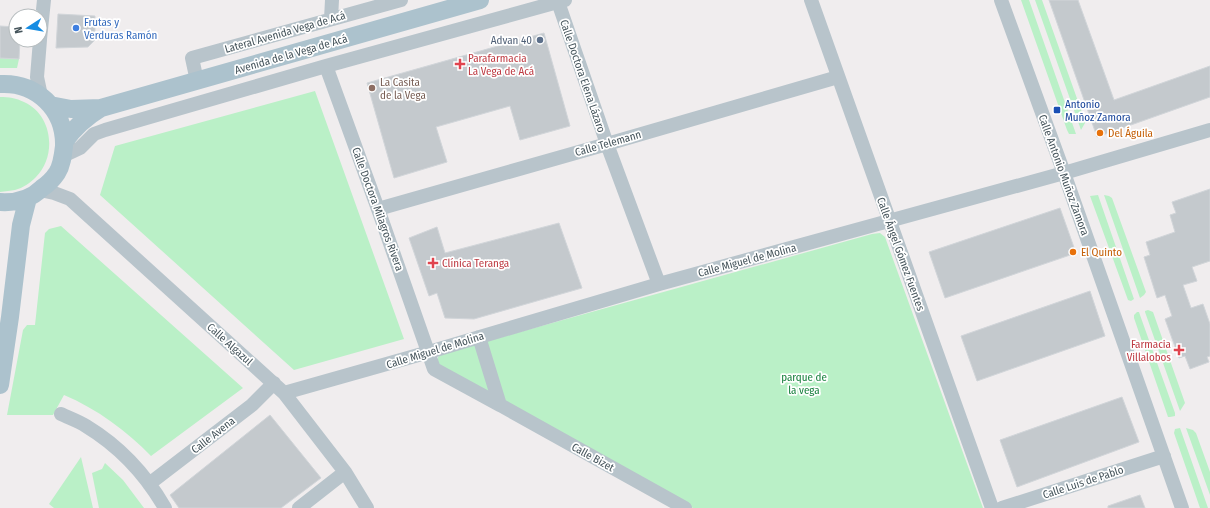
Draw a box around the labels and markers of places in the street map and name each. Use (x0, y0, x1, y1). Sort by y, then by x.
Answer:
place label: Frutas y Verduras Ramón (84, 16, 157, 42)
marker: Frutas y Verduras Ramón (71, 23, 81, 33)
place label: Advan 40 (491, 34, 532, 47)
marker: Advan 40 (535, 35, 545, 45)
place label: Parafarmacia La Vega de Acá (468, 52, 534, 78)
marker: Parafarmacia La Vega de Acá (455, 59, 465, 69)
place label: La Casita de la Vega (380, 76, 426, 102)
marker: La Casita de la Vega (367, 83, 377, 93)
place label: Antonio Muñoz Zamora (1065, 98, 1131, 124)
marker: Antonio Muñoz Zamora (1052, 105, 1062, 115)
place label: Del Águila (1108, 126, 1153, 140)
marker: Del Águila (1095, 128, 1105, 138)
place label: El Quinto (1081, 246, 1122, 259)
marker: El Quinto (1068, 247, 1078, 257)
marker: Clínica Teranga (427, 257, 439, 269)
place label: Clínica Teranga (442, 257, 509, 270)
place label: Farmacia Villalobos (1127, 338, 1171, 364)
marker: Farmacia Villalobos (1174, 345, 1184, 355)

